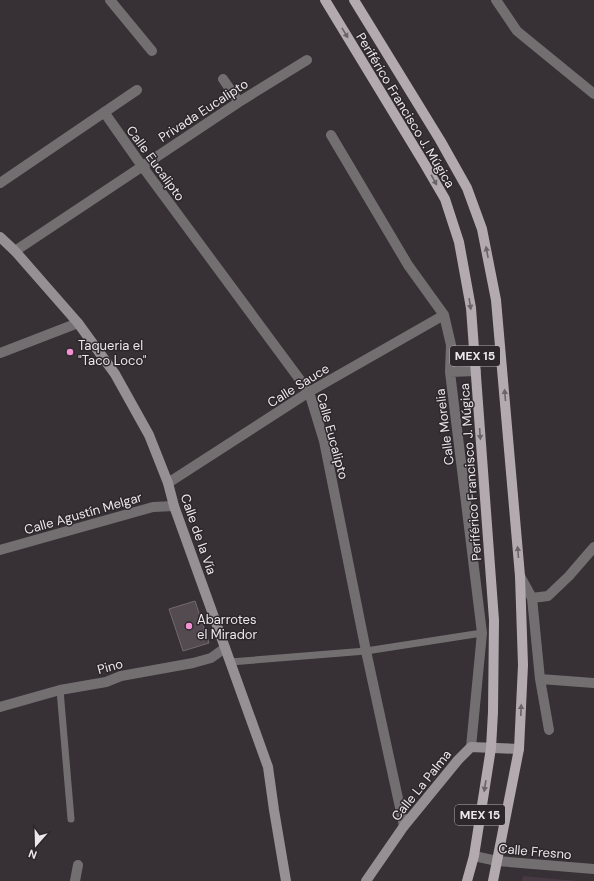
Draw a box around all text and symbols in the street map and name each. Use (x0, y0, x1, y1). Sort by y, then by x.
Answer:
one-way arrow (341, 28, 349, 38)
street label: Periférico Francisco J. Múgica (352, 30, 459, 191)
street label: Privada Eucalipto (155, 75, 252, 146)
street label: Calle Eucalipto (123, 122, 189, 204)
one-way arrow (431, 175, 437, 186)
one-way arrow (483, 246, 489, 258)
one-way arrow (467, 298, 473, 310)
place label: Taqueria el "Taco Loco" (78, 337, 147, 369)
road number: MEX 15 (450, 346, 500, 366)
marker: Taqueria el "Taco Loco" (65, 347, 75, 357)
street label: Calle Sauce (264, 360, 332, 411)
street label: Periférico Francisco J. Múgica (456, 383, 485, 561)
street label: Calle Morelia (431, 388, 458, 466)
one-way arrow (501, 389, 508, 401)
street label: Calle Eucalipto (313, 391, 352, 482)
one-way arrow (477, 428, 484, 440)
street label: Calle Agustín Melgar (22, 488, 144, 538)
street label: Calle de la Vía (177, 492, 220, 577)
one-way arrow (514, 546, 521, 558)
place label: Abarrotes el Mirador (197, 611, 258, 643)
marker: Abarrotes el Mirador (184, 621, 194, 631)
street label: Pino (95, 655, 125, 678)
one-way arrow (518, 703, 524, 716)
street label: Calle La Palma (388, 746, 455, 824)
one-way arrow (482, 780, 488, 793)
road number: MEX 15 (455, 805, 505, 825)
north arrow (16, 825, 56, 865)
street label: Calle Fresno (498, 840, 573, 863)
text: N (26, 846, 39, 862)

